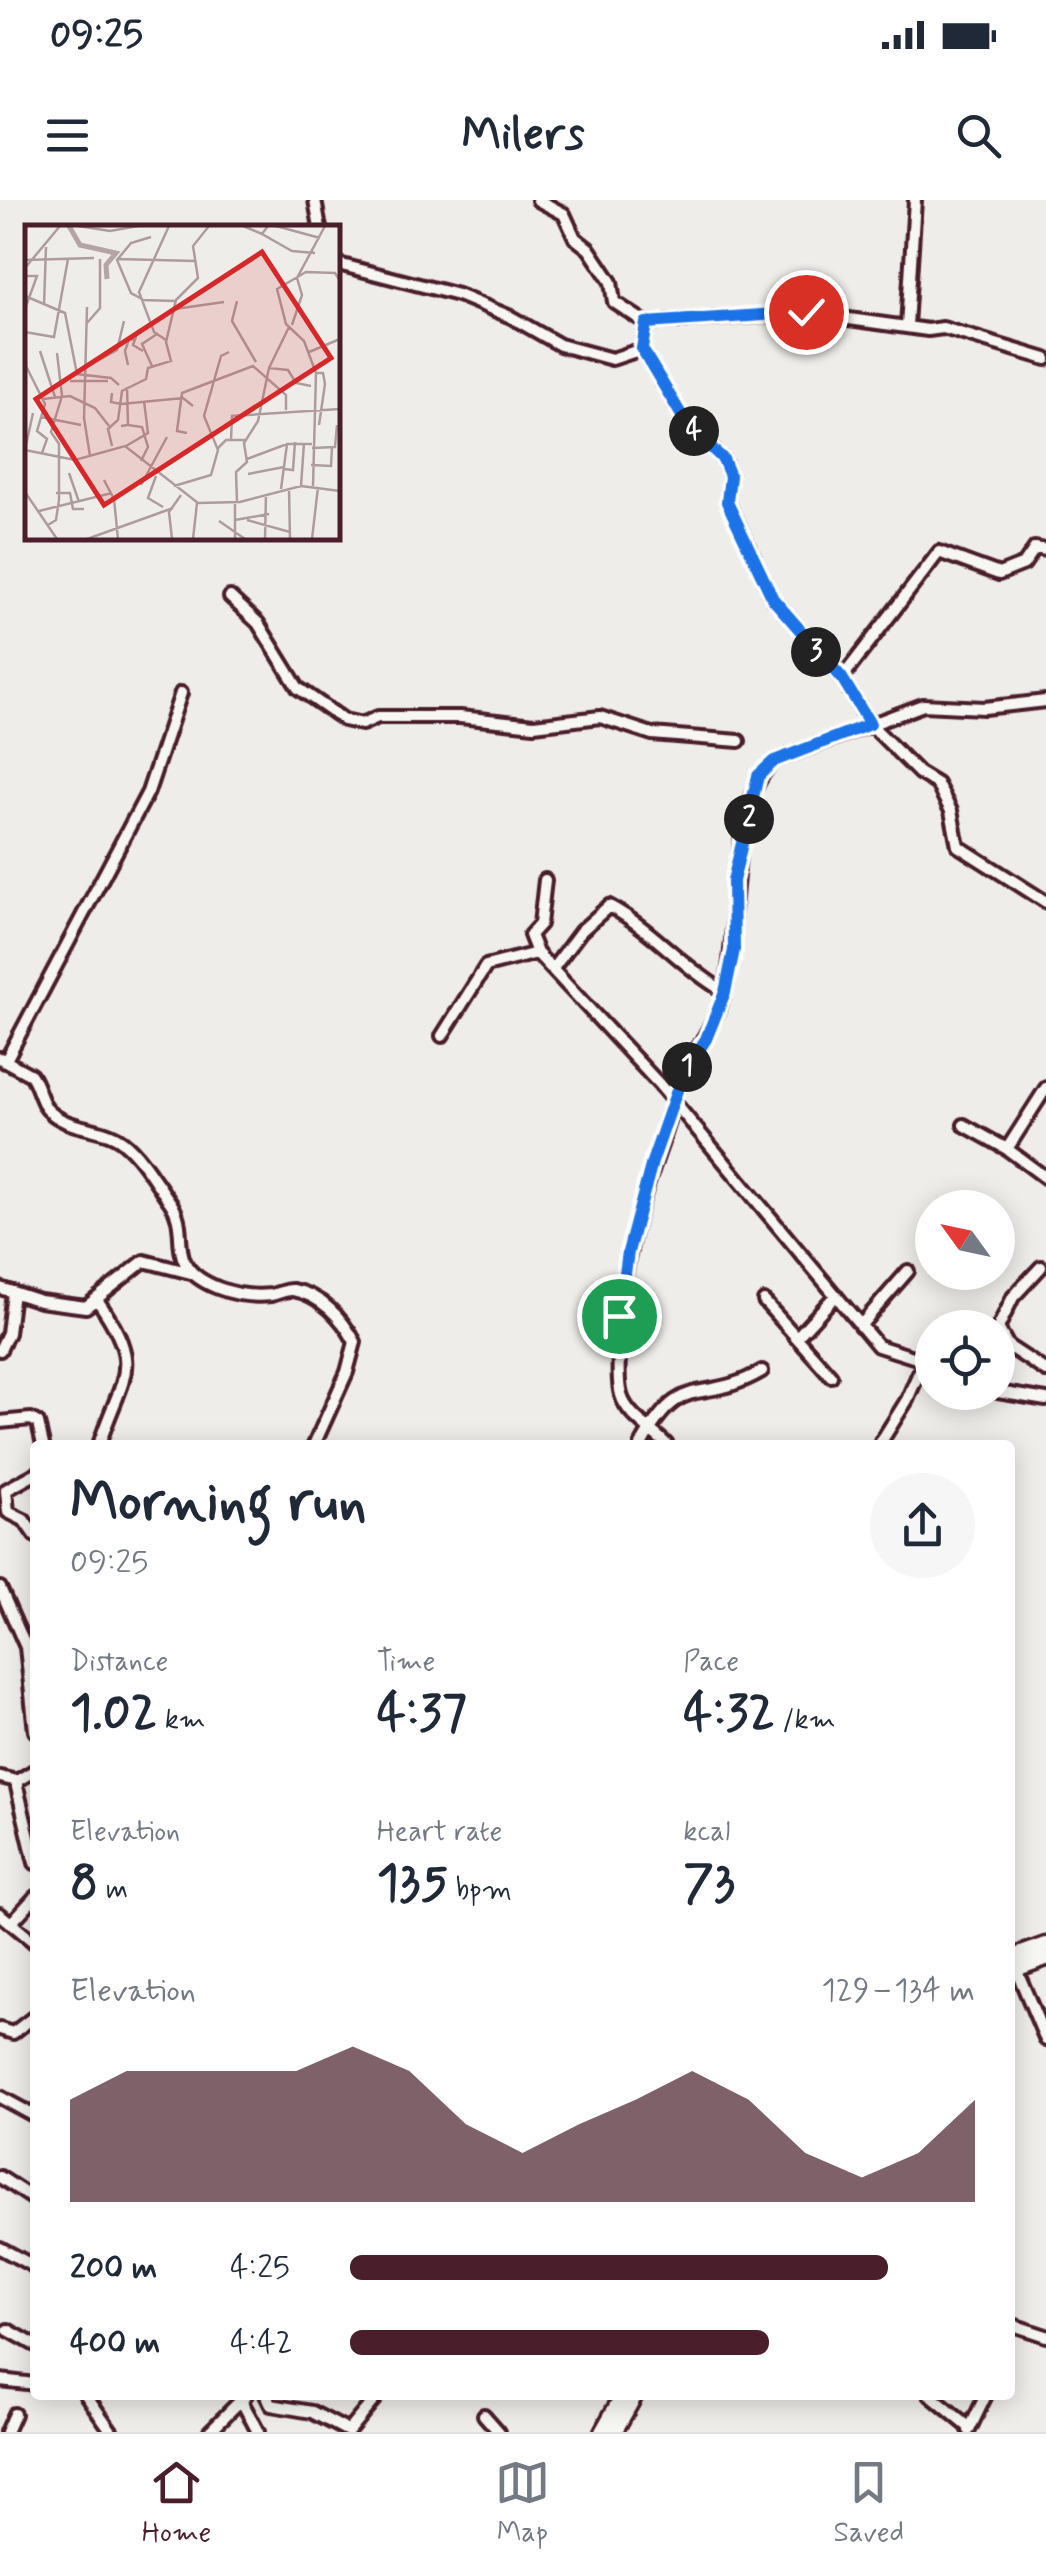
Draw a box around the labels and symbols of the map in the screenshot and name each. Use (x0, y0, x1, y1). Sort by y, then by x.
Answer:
inset map (25, 225, 340, 540)
pin (764, 270, 849, 355)
pin: 4 (669, 406, 719, 456)
pin: 3 (791, 627, 841, 677)
pin: 2 (724, 794, 774, 844)
pin: 1 (662, 1042, 712, 1092)
north arrow (915, 1190, 1015, 1290)
pin (577, 1274, 662, 1359)

